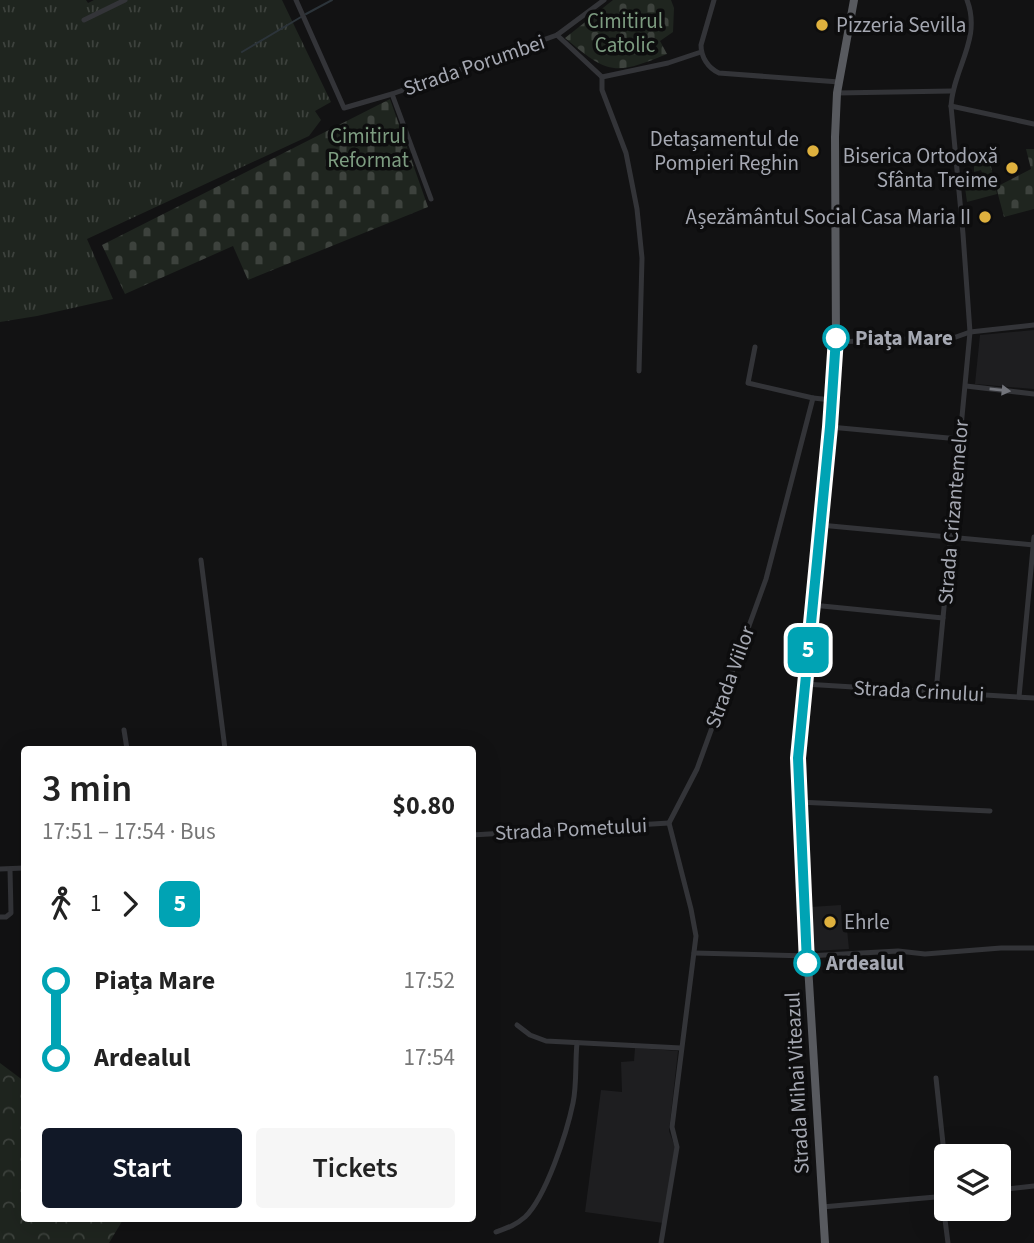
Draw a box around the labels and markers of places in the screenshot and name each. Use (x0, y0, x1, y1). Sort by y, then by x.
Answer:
place label: Pizzeria Sevilla (836, 10, 966, 40)
marker: Pizzeria Sevilla (814, 17, 830, 33)
place label: Detașamentul de Pompieri Reghin (650, 124, 799, 178)
place label: Biserica Ortodoxă Sfânta Treime (843, 141, 998, 195)
marker: Detașamentul de Pompieri Reghin (805, 143, 821, 159)
marker: Biserica Ortodoxă Sfânta Treime (1004, 160, 1020, 176)
place label: Așezământul Social Casa Maria II (686, 202, 971, 232)
marker: Așezământul Social Casa Maria II (977, 209, 993, 225)
place label: Piața Mare (855, 323, 953, 353)
marker: Piața Mare (823, 325, 849, 351)
place label: Ehrle (844, 907, 890, 937)
marker: Ehrle (822, 914, 838, 930)
place label: Ardealul (825, 948, 904, 978)
marker: Ardealul (794, 950, 820, 976)

